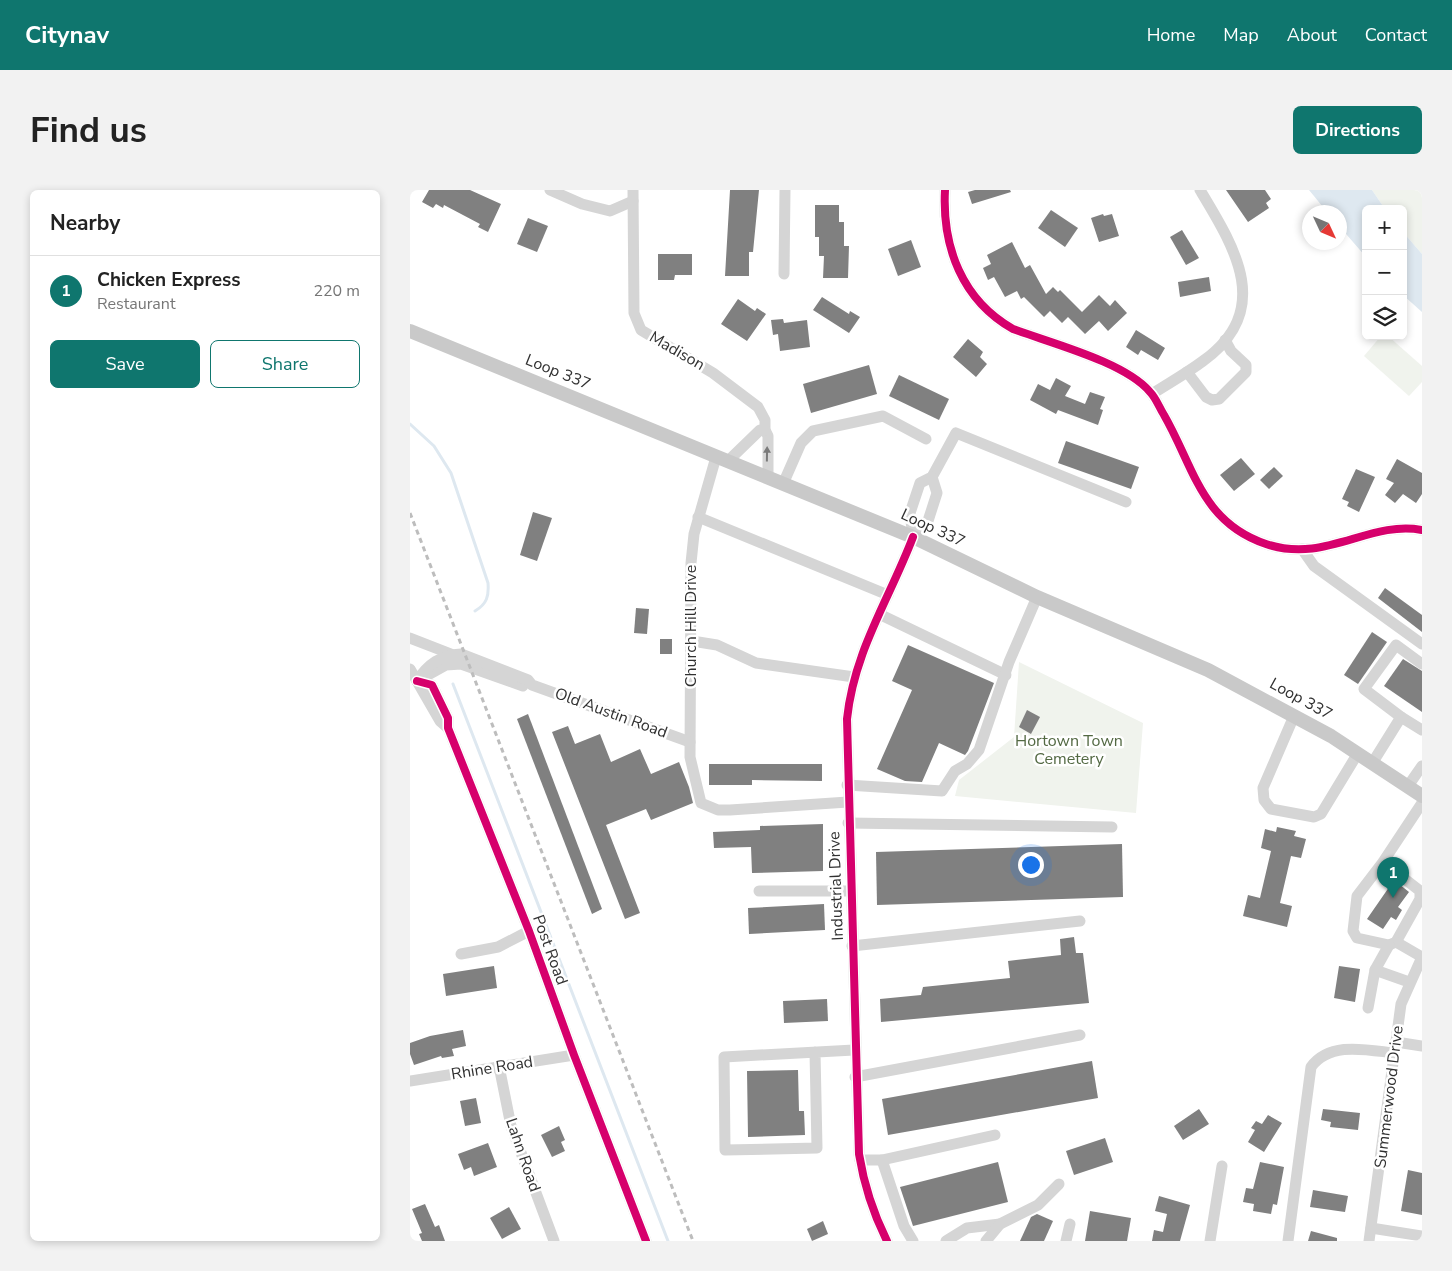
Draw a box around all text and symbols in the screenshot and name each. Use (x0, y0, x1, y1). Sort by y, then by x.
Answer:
text: Citynav (25, 19, 109, 51)
text: Home (1147, 23, 1195, 47)
text: Map (1223, 23, 1259, 47)
text: About (1287, 23, 1337, 47)
text: Contact (1365, 23, 1427, 47)
button: Directions (1293, 106, 1422, 154)
text: Find us (30, 107, 147, 154)
north arrow (1302, 205, 1347, 250)
map controls (1362, 205, 1407, 340)
button: + (1362, 205, 1407, 250)
text: Nearby (50, 209, 120, 237)
button: − (1362, 250, 1407, 295)
text: Chicken Express (97, 267, 241, 293)
text: 1 (61, 280, 71, 302)
text: 220 m (313, 280, 360, 302)
text: Restaurant (97, 293, 176, 315)
button: layers (1362, 295, 1407, 340)
street label: Madison (645, 326, 709, 376)
button: Save (50, 340, 200, 388)
button: Share (210, 340, 360, 388)
street label: Loop 337 (522, 349, 594, 395)
one-way arrow (764, 445, 772, 461)
street label: Loop 337 (897, 504, 969, 552)
street label: Church Hill Drive (680, 565, 702, 687)
street label: Loop 337 (1266, 673, 1336, 725)
street label: Old Austin Road (552, 682, 670, 744)
park label: Hortown Town Cemetery (1015, 730, 1123, 770)
street label: Industrial Drive (823, 831, 849, 941)
your location (1018, 852, 1044, 878)
pin: 1 (1377, 857, 1409, 898)
street label: Post Road (527, 912, 573, 988)
street label: Summerwood Drive (1369, 1024, 1409, 1170)
street label: Rhine Road (450, 1051, 534, 1085)
street label: Lahn Road (500, 1115, 546, 1195)

